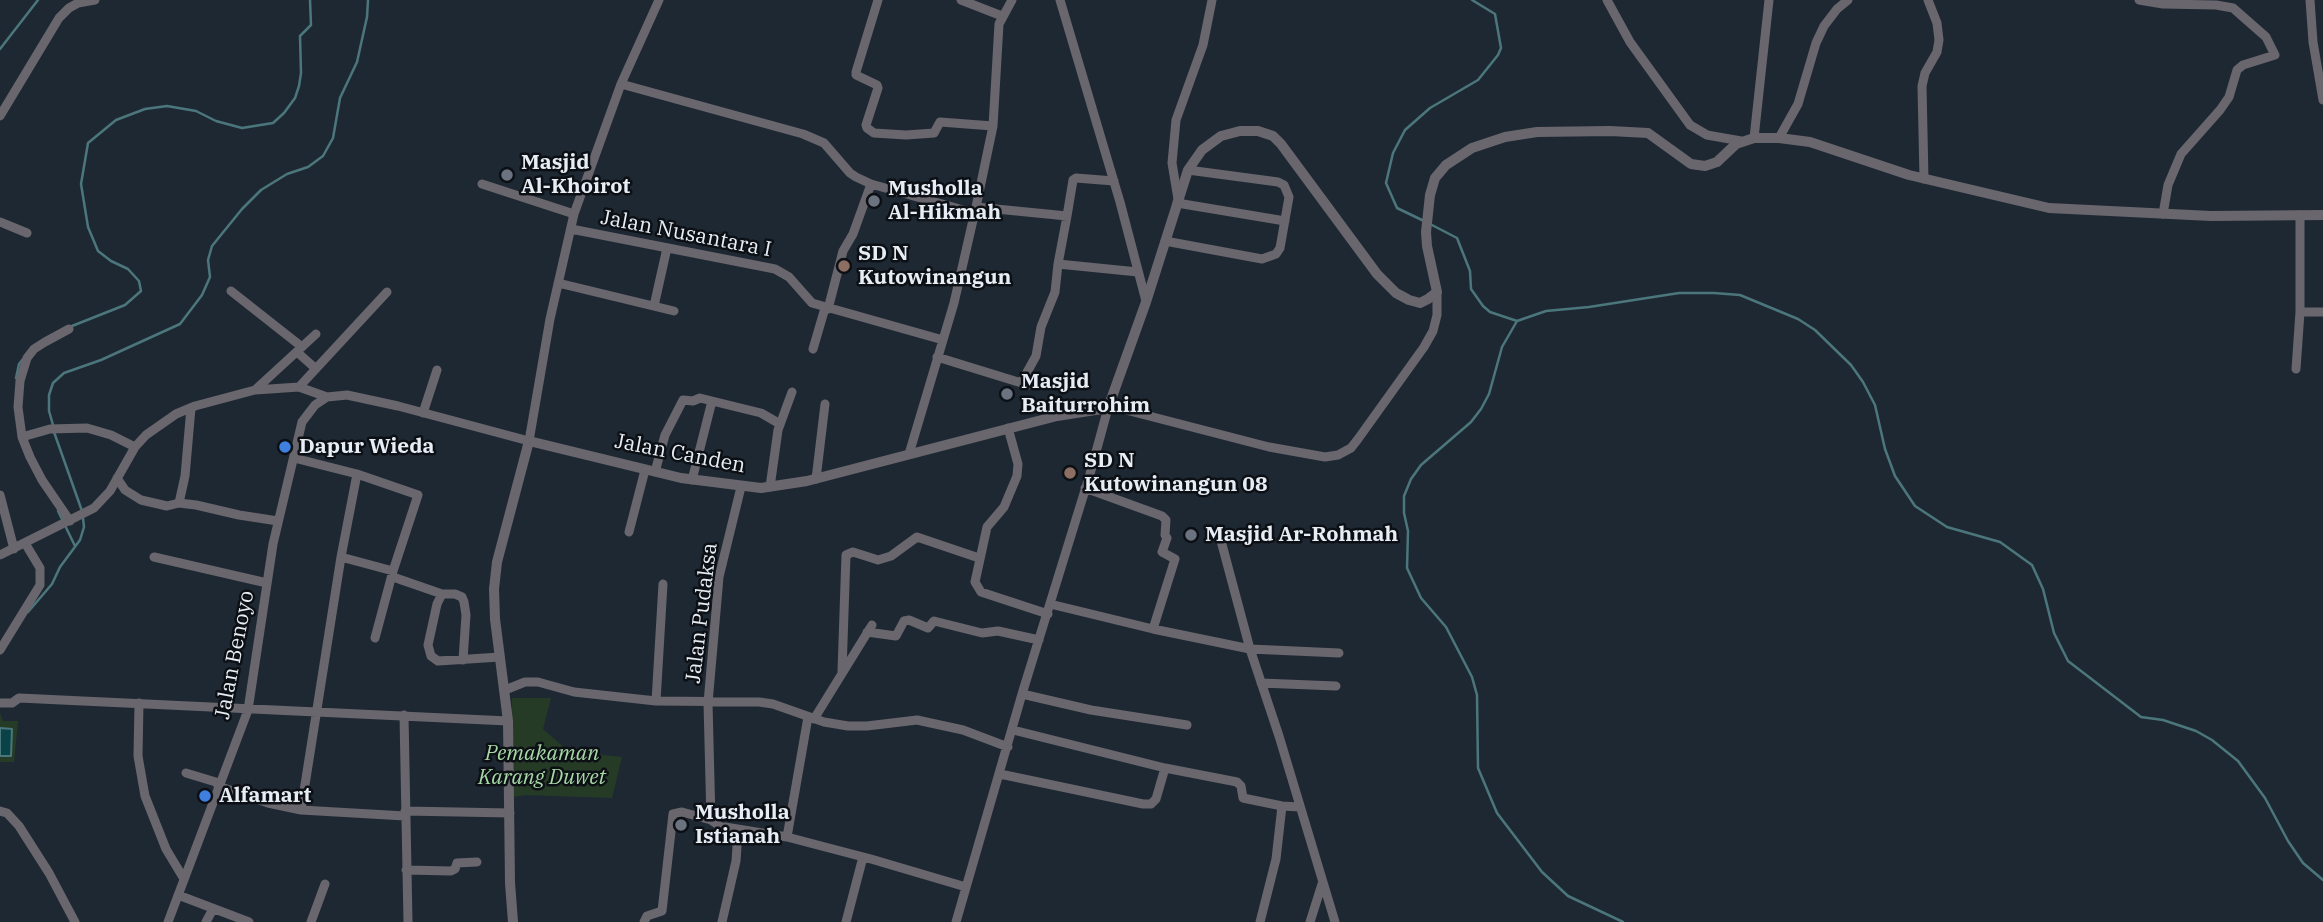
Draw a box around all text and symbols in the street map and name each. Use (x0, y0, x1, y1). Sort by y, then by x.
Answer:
place label: Masjid Al-Khoirot (521, 150, 630, 200)
marker: Masjid Al-Khoirot (499, 167, 515, 183)
place label: Musholla Al-Hikmah (888, 176, 1001, 226)
marker: Musholla Al-Hikmah (866, 193, 882, 209)
street label: Jalan Nusantara I (599, 205, 773, 263)
place label: SD N Kutowinangun (858, 241, 1011, 291)
marker: SD N Kutowinangun (836, 258, 852, 274)
place label: Masjid Baiturrohim (1021, 369, 1150, 419)
marker: Masjid Baiturrohim (999, 386, 1015, 402)
street label: Jalan Canden (612, 429, 748, 479)
place label: Dapur Wieda (299, 434, 435, 460)
marker: Dapur Wieda (277, 439, 293, 455)
place label: SD N Kutowinangun 08 (1084, 448, 1268, 498)
marker: SD N Kutowinangun 08 (1062, 465, 1078, 481)
place label: Masjid Ar-Rohmah (1205, 522, 1398, 548)
marker: Masjid Ar-Rohmah (1183, 527, 1199, 543)
street label: Jalan Pudaksa (681, 541, 723, 685)
street label: Jalan Benoyo (210, 589, 260, 721)
park label: Pemakaman Karang Duwet (478, 741, 606, 791)
place label: Alfamart (219, 783, 311, 809)
marker: Alfamart (197, 788, 213, 804)
place label: Musholla Istianah (695, 800, 790, 850)
marker: Musholla Istianah (673, 817, 689, 833)

